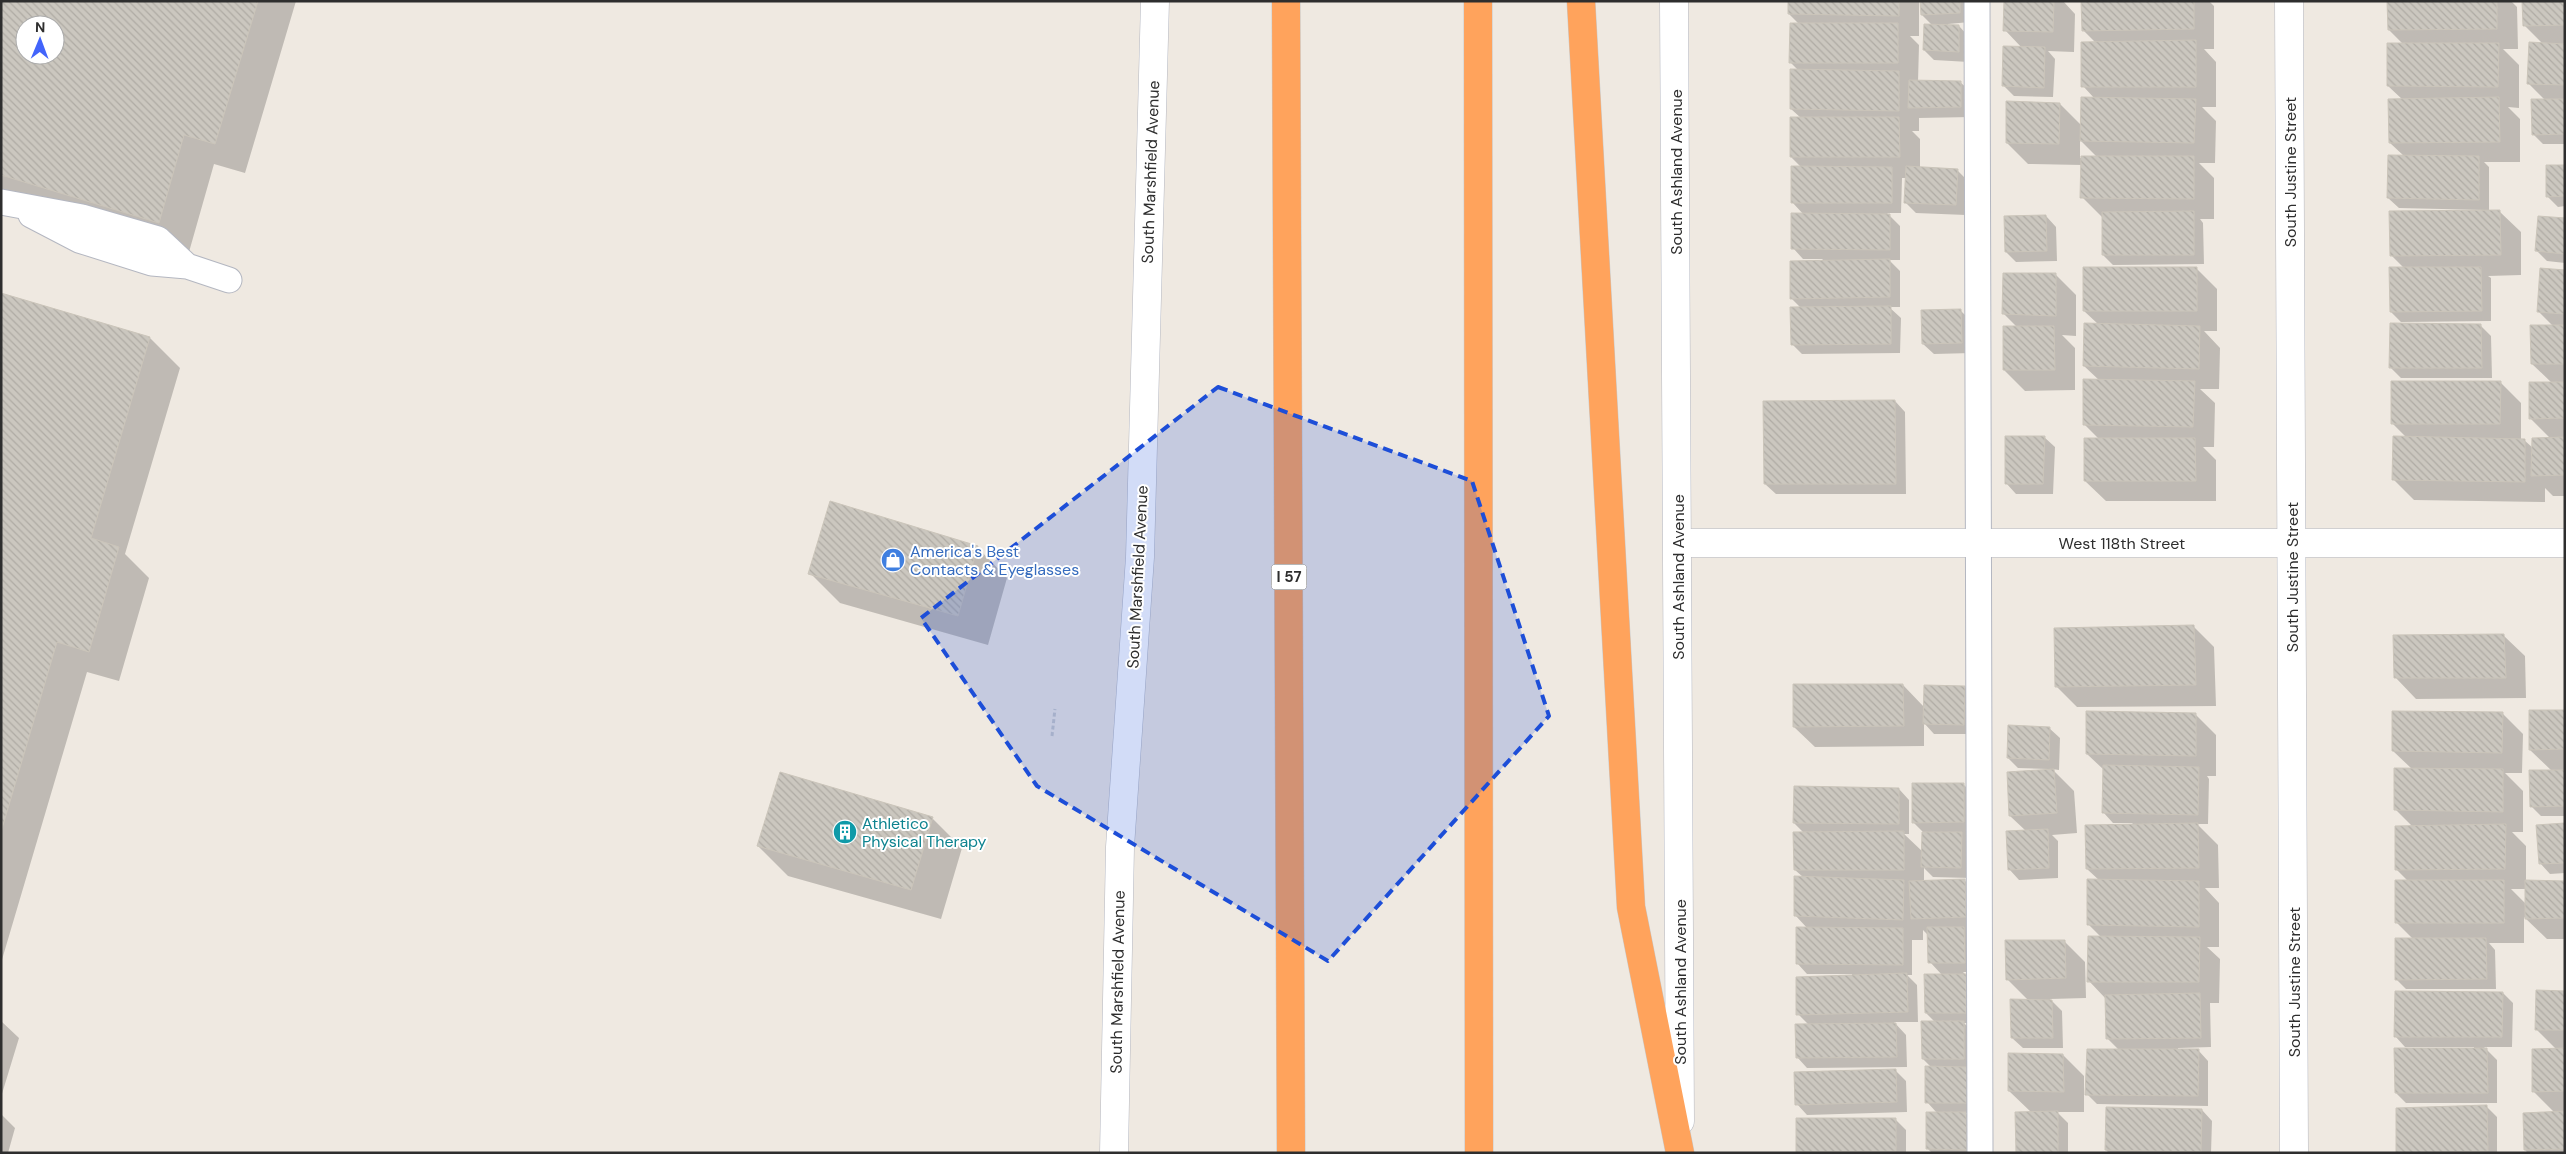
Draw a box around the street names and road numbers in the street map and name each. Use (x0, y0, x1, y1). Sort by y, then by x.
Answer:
street label: South Marshfield Avenue (1137, 80, 1164, 264)
street label: South Ashland Avenue (1666, 89, 1687, 255)
street label: South Justine Street (2280, 97, 2301, 247)
street label: South Marshfield Avenue (1122, 485, 1153, 669)
street label: South Ashland Avenue (1668, 494, 1689, 660)
street label: South Justine Street (2282, 502, 2303, 652)
street label: West 118th Street (2059, 533, 2185, 554)
road number: I 57 (1272, 564, 1306, 590)
street label: South Marshfield Avenue (1105, 890, 1130, 1074)
street label: South Ashland Avenue (1670, 899, 1691, 1065)
street label: South Justine Street (2284, 907, 2305, 1057)

